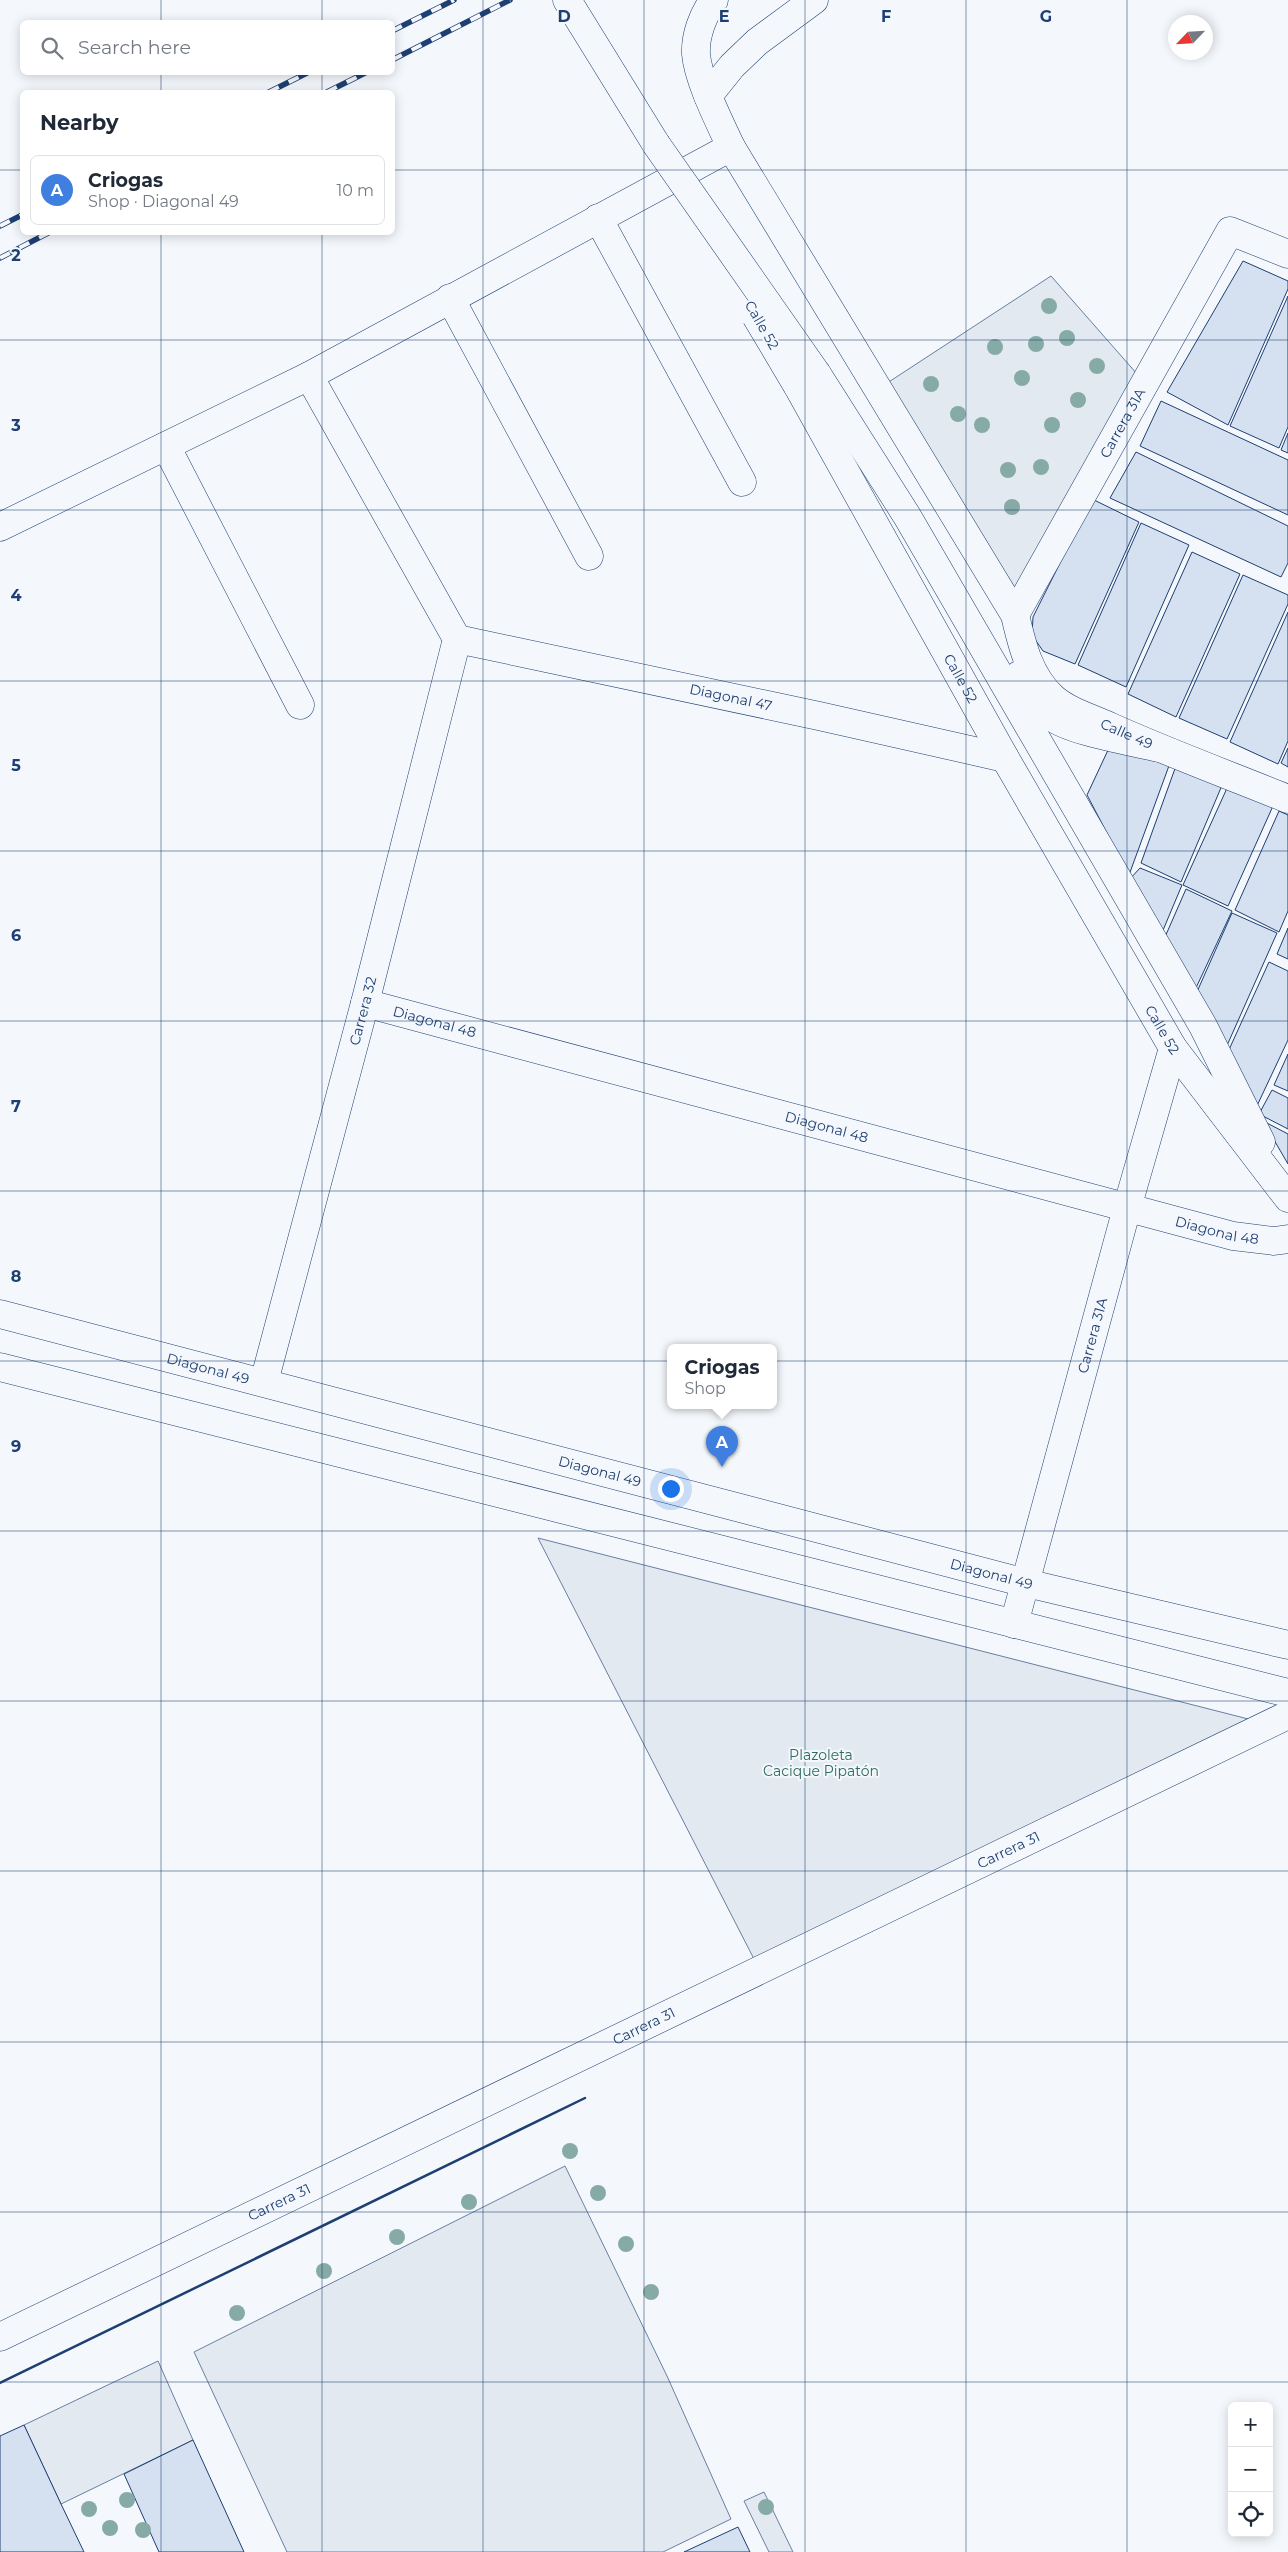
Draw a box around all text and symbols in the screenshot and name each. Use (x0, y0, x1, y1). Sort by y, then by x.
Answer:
text: D (557, 7, 571, 26)
text: E (719, 7, 729, 26)
text: F (881, 7, 891, 26)
text: G (1040, 7, 1052, 26)
north arrow (1168, 15, 1213, 60)
search box (20, 20, 395, 75)
icon: search (38, 34, 66, 62)
text: Search here (78, 36, 191, 59)
text: Nearby (40, 110, 119, 135)
text: Criogas (88, 169, 163, 192)
text: A (51, 181, 63, 200)
text: 10 m (336, 181, 374, 200)
text: Shop · Diagonal 49 (88, 192, 239, 211)
text: 2 (11, 246, 21, 265)
street label: Calle 52 (741, 297, 783, 353)
street label: Carrera 31A (1096, 384, 1150, 461)
text: 3 (10, 416, 21, 435)
text: 4 (10, 586, 22, 605)
street label: Calle 52 (940, 651, 982, 706)
street label: Diagonal 47 (688, 680, 774, 715)
street label: Calle 49 (1098, 714, 1156, 753)
text: 5 (11, 756, 21, 775)
text: 6 (11, 926, 21, 945)
street label: Carrera 32 (345, 975, 380, 1047)
street label: Diagonal 48 (391, 1002, 478, 1041)
street label: Calle 52 (1141, 1002, 1184, 1058)
text: 7 (11, 1097, 21, 1116)
street label: Diagonal 48 (783, 1107, 870, 1147)
street label: Diagonal 48 (1173, 1212, 1260, 1248)
text: 8 (11, 1267, 21, 1286)
street label: Carrera 31A (1074, 1295, 1111, 1375)
popup (667, 1344, 777, 1409)
street label: Diagonal 49 (165, 1349, 251, 1388)
text: Criogas (684, 1356, 760, 1379)
text: Shop (684, 1379, 726, 1398)
pin: A (706, 1426, 738, 1467)
text: 9 (11, 1437, 21, 1456)
street label: Diagonal 49 (556, 1452, 643, 1491)
your location (658, 1476, 684, 1502)
street label: Diagonal 49 (948, 1554, 1035, 1593)
park label: Plazoleta Cacique Pipatón (763, 1746, 879, 1780)
street label: Carrera 31 (974, 1827, 1043, 1873)
street label: Carrera 31 (610, 2003, 678, 2049)
street label: Carrera 31 (245, 2179, 313, 2225)
map controls (1228, 2402, 1273, 2537)
button: + (1228, 2402, 1273, 2447)
button: − (1228, 2447, 1273, 2492)
button: locate (1228, 2492, 1273, 2537)

